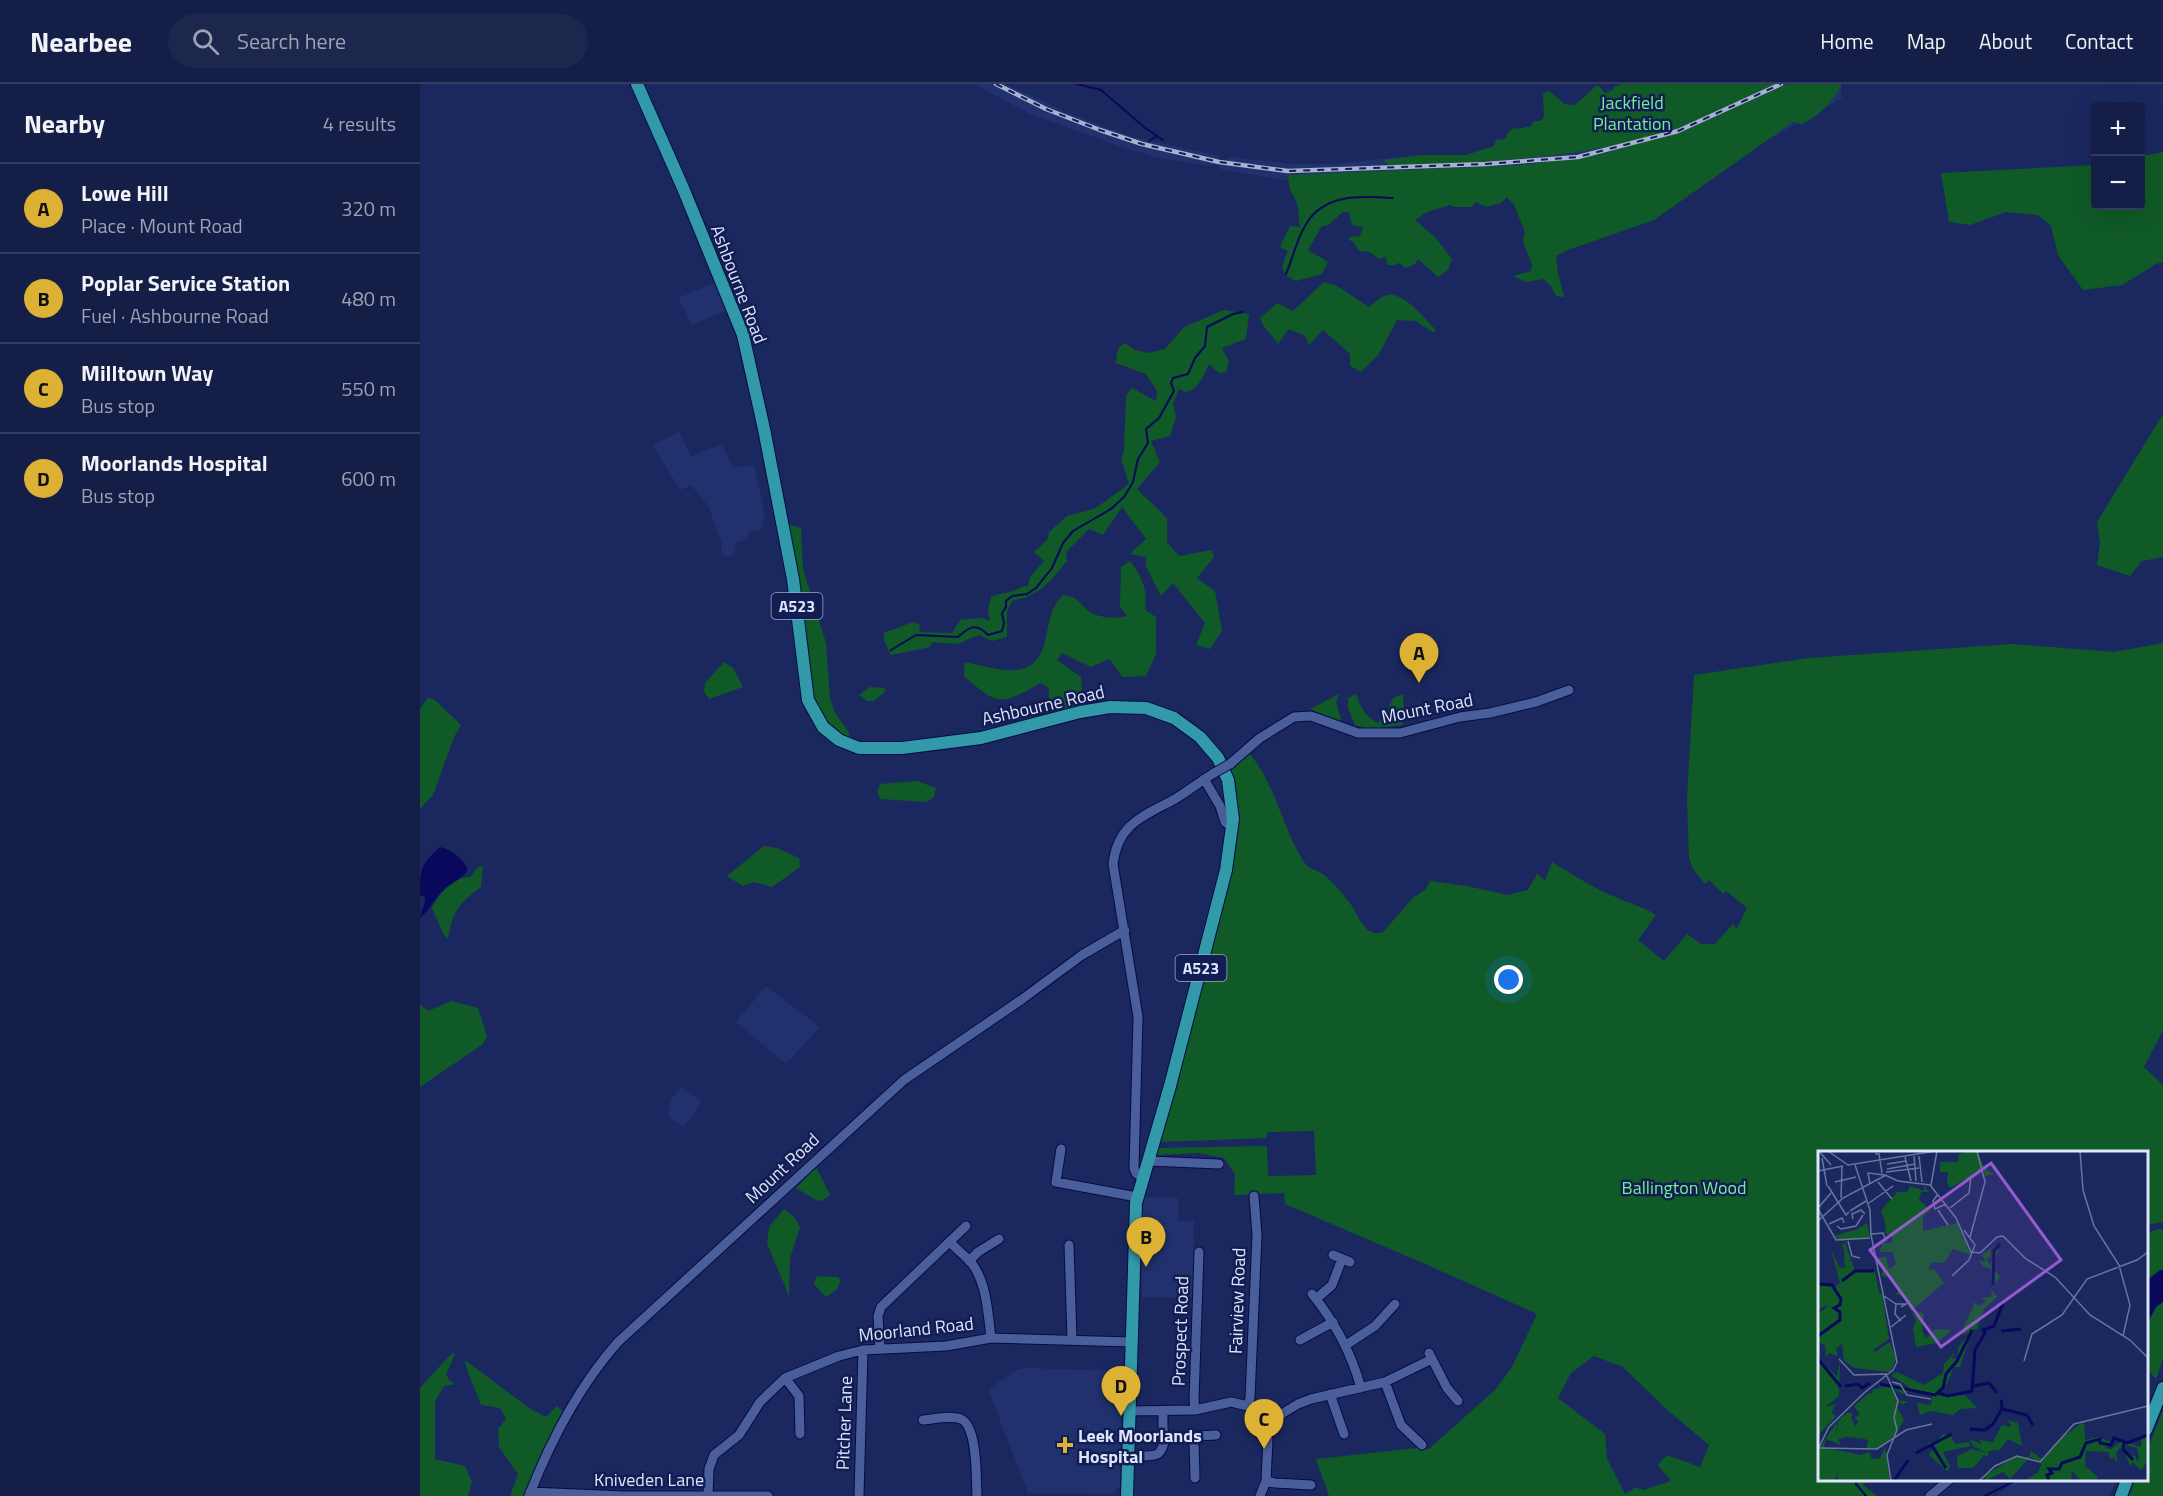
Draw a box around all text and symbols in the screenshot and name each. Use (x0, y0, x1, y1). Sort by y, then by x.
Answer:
search box (168, 14, 588, 68)
text: Nearbee (30, 20, 132, 63)
text: Search here (237, 24, 346, 58)
icon: search (189, 25, 222, 58)
text: Home (1820, 25, 1874, 57)
text: Map (1907, 25, 1946, 57)
text: About (1979, 25, 2032, 57)
text: Contact (2065, 25, 2133, 57)
park label: Jackfield Plantation (1593, 89, 1671, 137)
map controls (2091, 102, 2145, 210)
button: + (2091, 102, 2145, 156)
text: Nearby (24, 104, 105, 143)
text: 4 results (323, 108, 396, 139)
button: − (2091, 156, 2145, 210)
text: Lowe Hill (81, 176, 169, 210)
text: A (37, 193, 50, 224)
text: 320 m (341, 193, 396, 224)
text: Place · Mount Road (81, 210, 243, 241)
street label: Ashbourne Road (704, 221, 774, 347)
text: Poplar Service Station (81, 266, 290, 300)
text: B (37, 283, 50, 314)
text: 480 m (341, 283, 396, 314)
text: Fuel · Ashbourne Road (81, 300, 269, 331)
text: Milltown Way (81, 356, 213, 390)
text: C (38, 373, 49, 404)
text: 550 m (341, 373, 396, 404)
text: Bus stop (81, 390, 155, 421)
text: Moorlands Hospital (81, 446, 268, 480)
text: D (37, 463, 50, 494)
text: 600 m (341, 463, 396, 494)
text: Bus stop (81, 480, 155, 511)
road number: A523 (772, 593, 823, 619)
pin: A (1400, 634, 1438, 683)
street label: Ashbourne Road (979, 678, 1107, 732)
street label: Mount Road (1379, 686, 1475, 730)
road number: A523 (1176, 955, 1226, 981)
your location (1494, 965, 1523, 994)
street label: Mount Road (739, 1126, 825, 1210)
inset map (1818, 1151, 2148, 1481)
park label: Ballington Wood (1622, 1174, 1746, 1201)
pin: B (1126, 1218, 1166, 1267)
street label: Fairview Road (1222, 1247, 1252, 1355)
street label: Prospect Road (1165, 1275, 1195, 1387)
street label: Moorland Road (857, 1310, 975, 1348)
pin: D (1102, 1366, 1140, 1416)
street label: Pitcher Lane (829, 1375, 859, 1471)
pin: C (1244, 1400, 1284, 1449)
place label: Leek Moorlands Hospital (1078, 1422, 1202, 1470)
marker: Leek Moorlands Hospital (1056, 1436, 1074, 1454)
street label: Kniveden Lane (594, 1466, 704, 1493)

